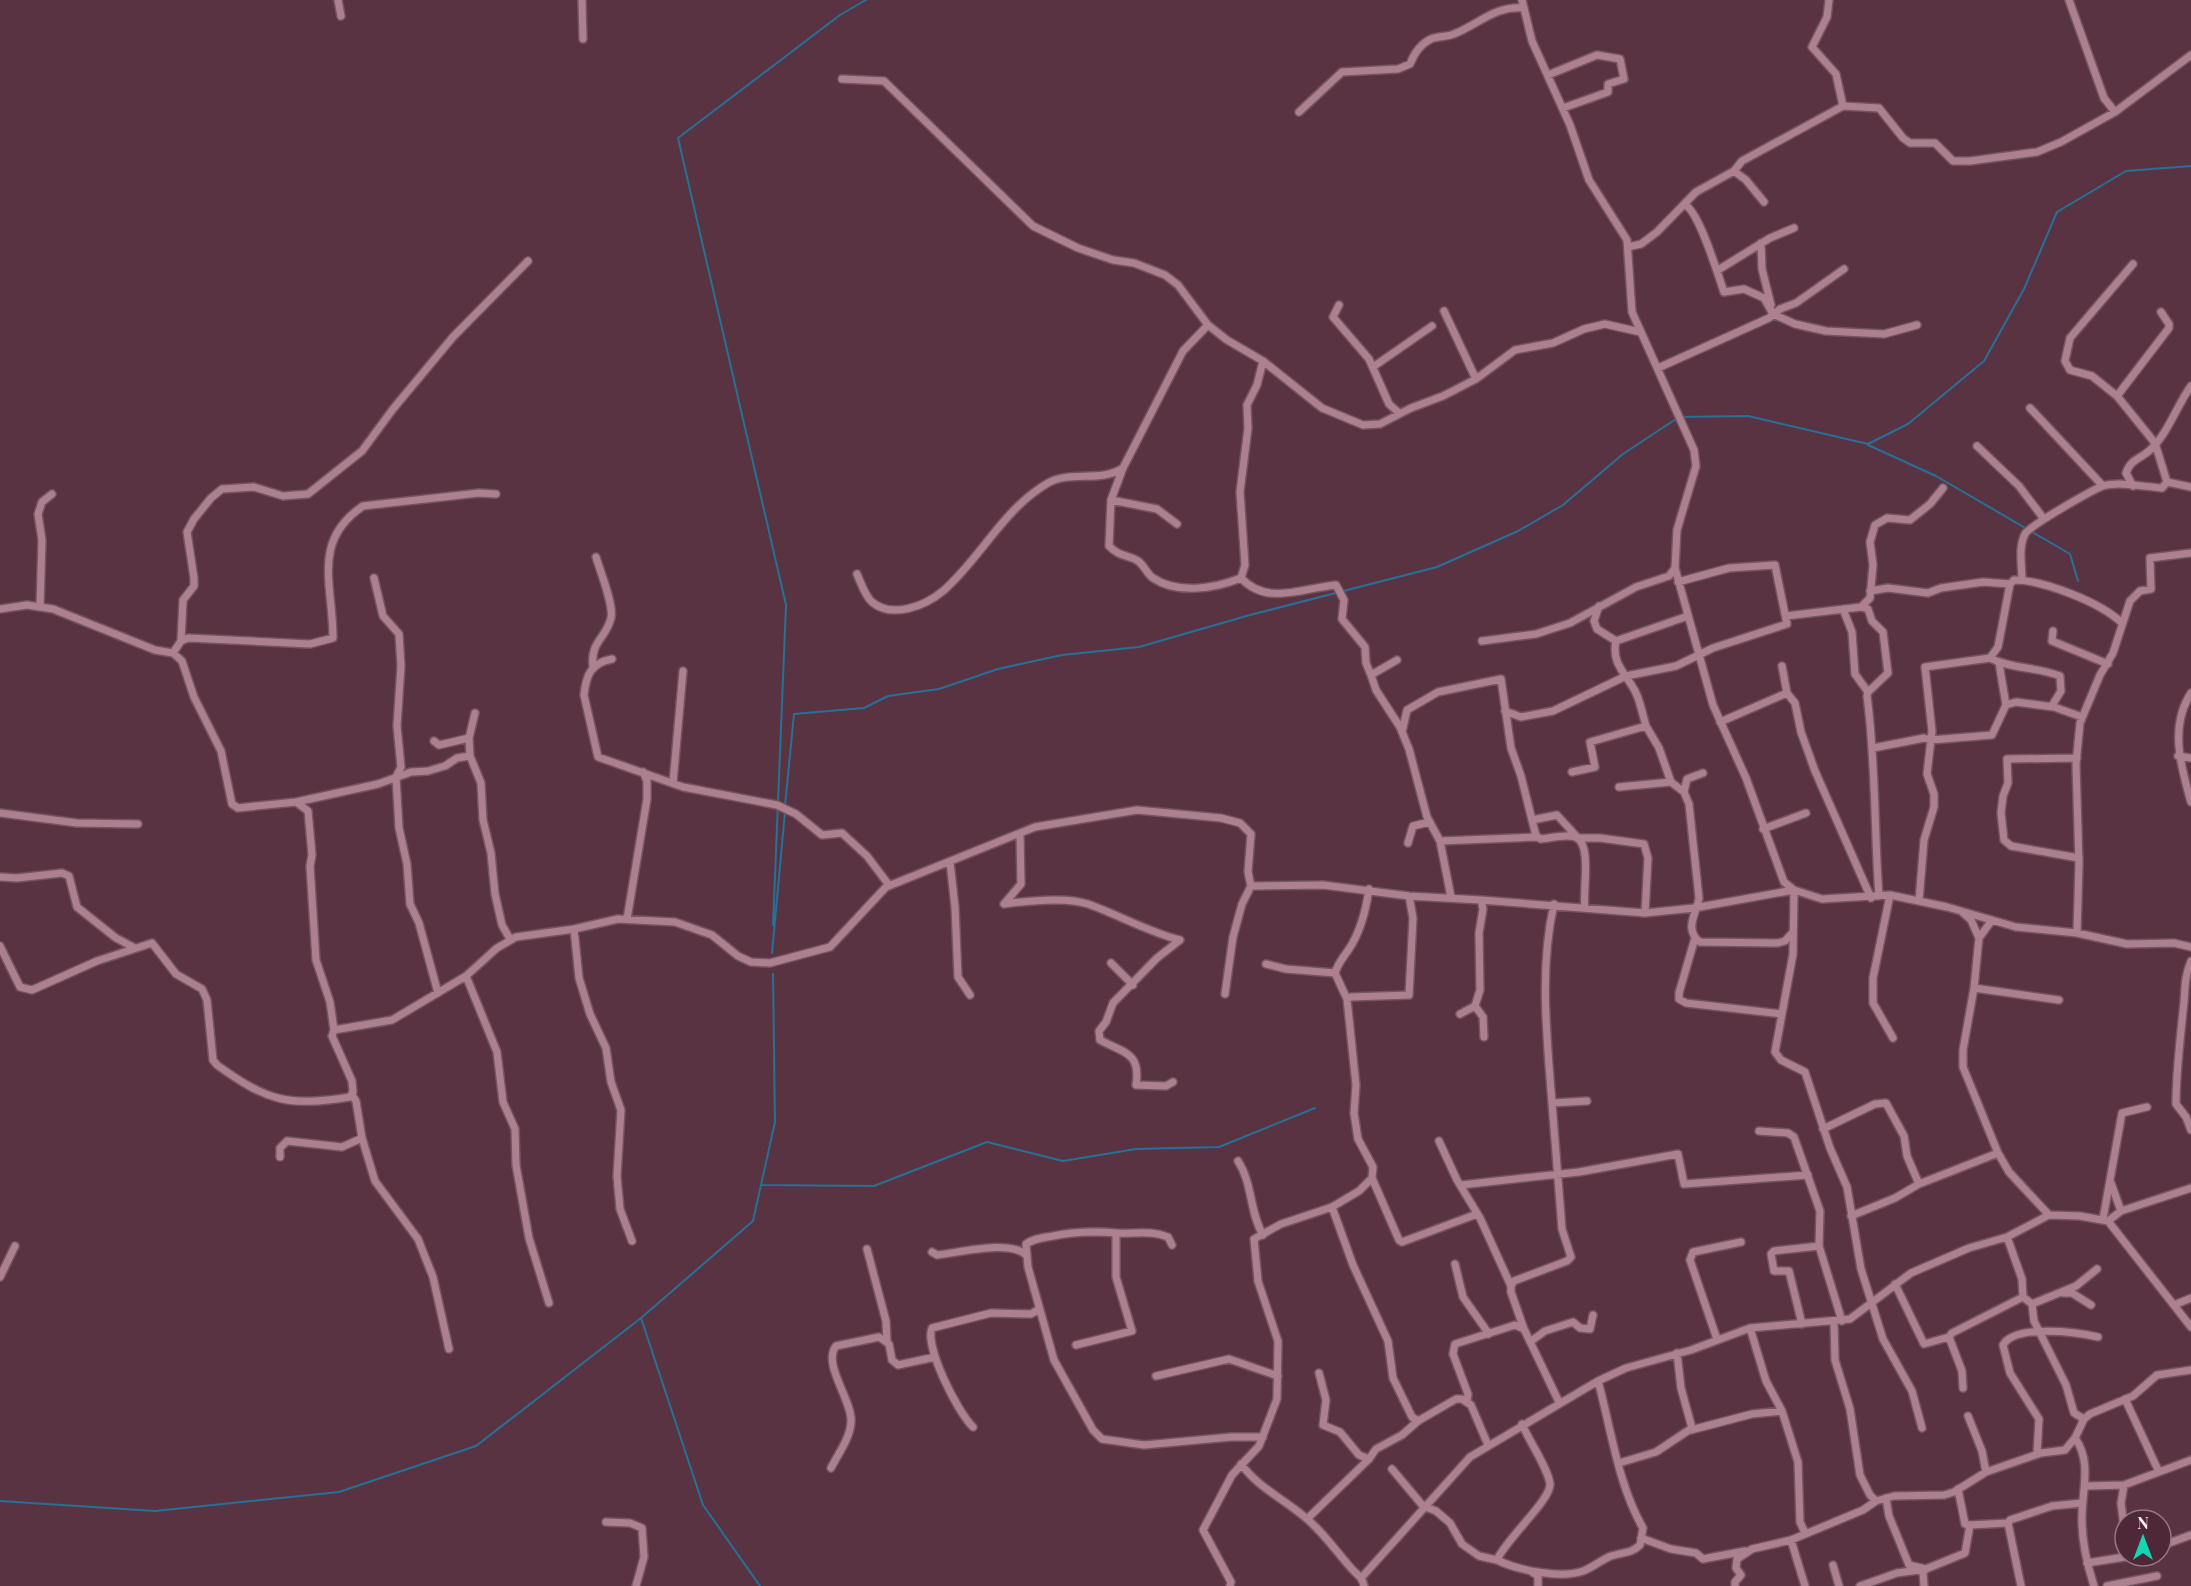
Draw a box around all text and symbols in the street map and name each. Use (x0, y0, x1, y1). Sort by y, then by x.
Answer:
north arrow (2113, 1508, 2173, 1568)
text: N (2137, 1512, 2149, 1533)

